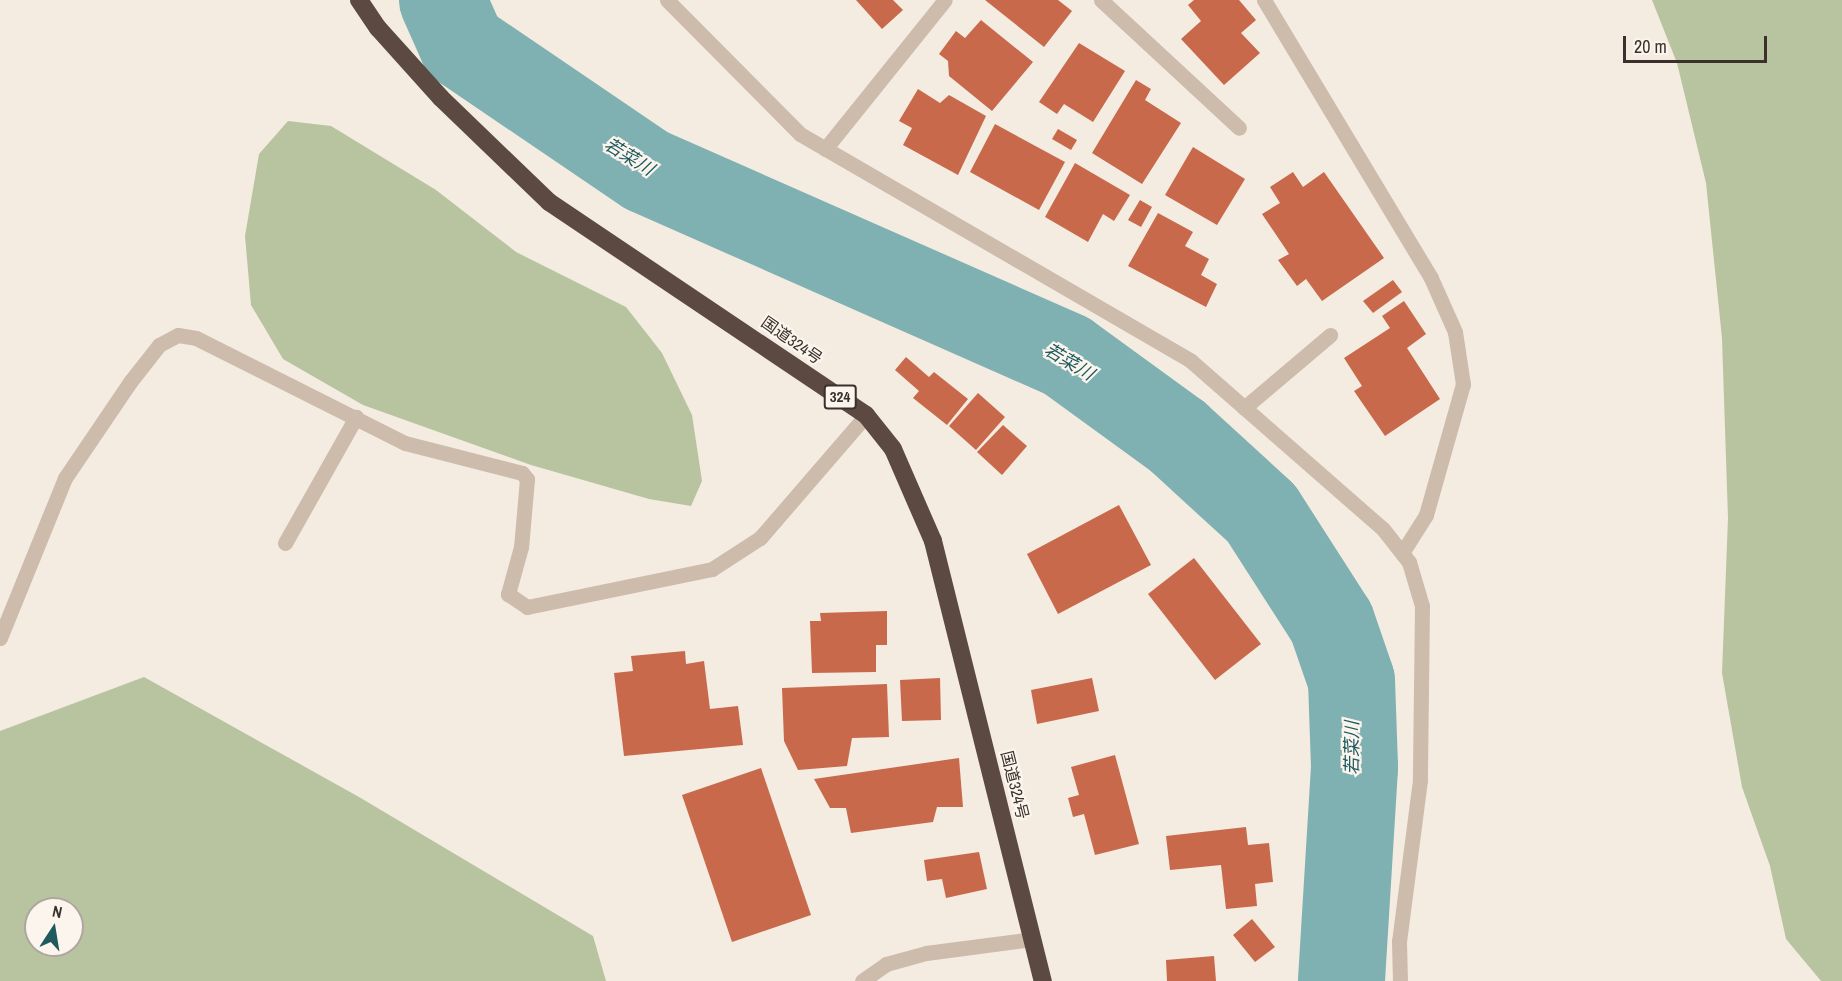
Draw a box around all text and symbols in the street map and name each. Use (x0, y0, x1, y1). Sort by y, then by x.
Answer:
scale bar (1626, 24, 1770, 62)
text: 20 m (1634, 34, 1667, 59)
water label: 若菜川 (600, 134, 658, 180)
street label: 国道324号 (758, 312, 826, 368)
water label: 若菜川 (1040, 339, 1098, 385)
road number: 324 (824, 385, 856, 409)
water label: 若菜川 (1341, 721, 1363, 775)
street label: 国道324号 (997, 749, 1033, 821)
north arrow (24, 897, 84, 957)
text: N (50, 900, 64, 923)

